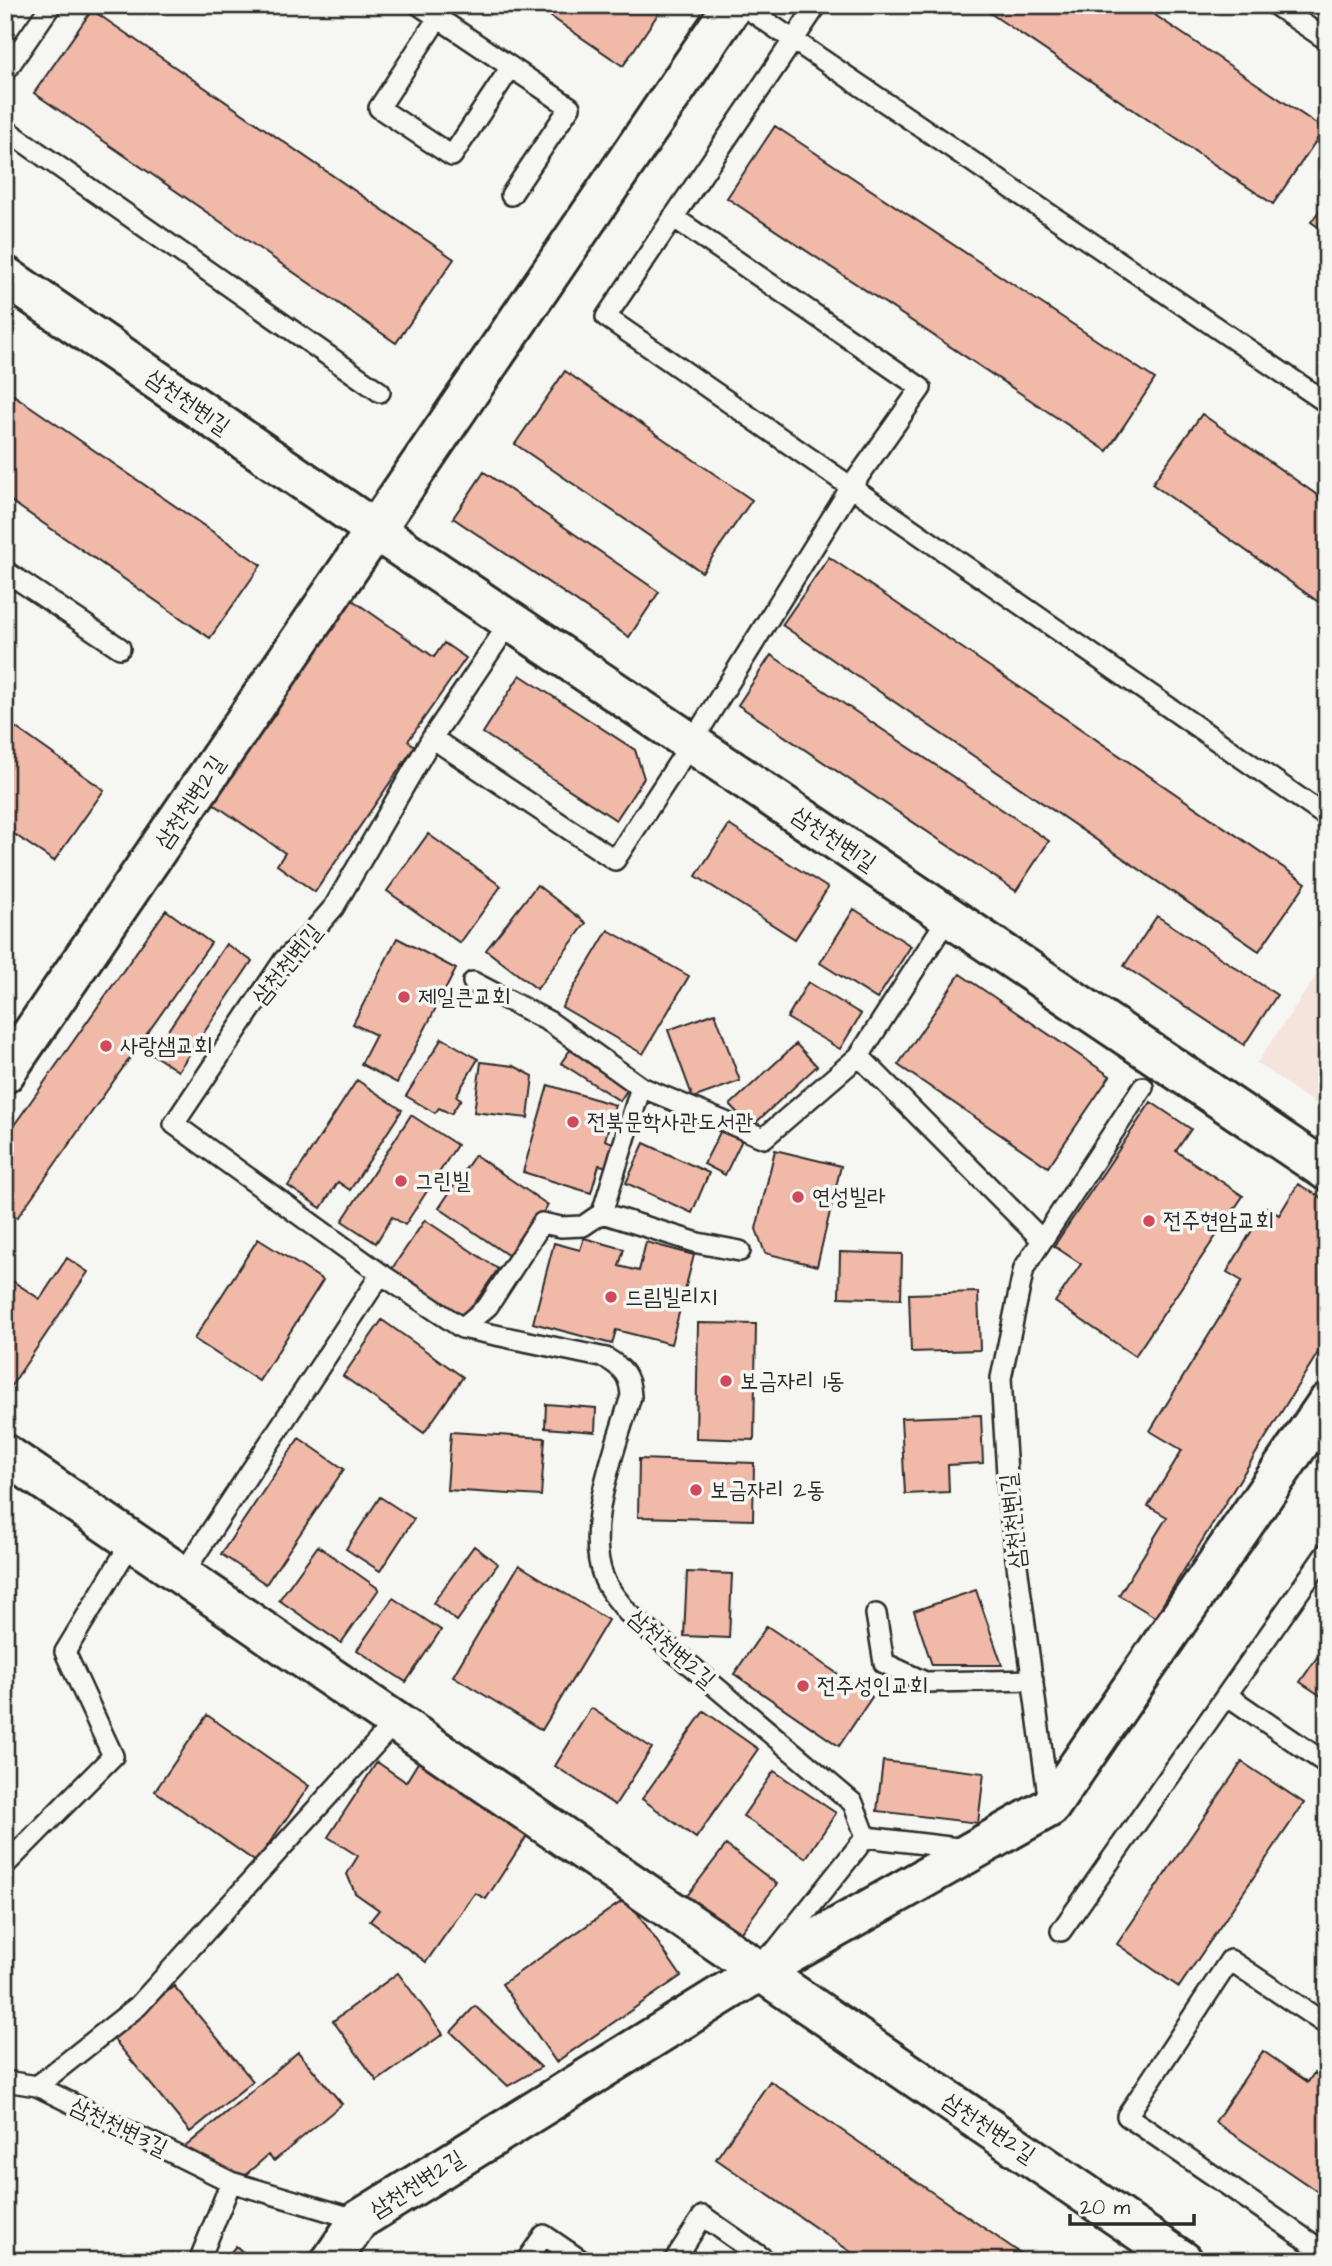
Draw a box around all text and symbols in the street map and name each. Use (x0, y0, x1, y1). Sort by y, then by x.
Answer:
street label: 삼천천변1길 (140, 362, 236, 442)
street label: 삼천천변2길 (147, 749, 233, 855)
street label: 삼천천변1길 (785, 799, 883, 879)
street label: 삼천천변1길 (245, 917, 329, 1011)
place label: 제일큰교회 (418, 981, 511, 1013)
marker: 제일큰교회 (396, 989, 412, 1005)
place label: 사랑샘교회 (120, 1030, 213, 1062)
marker: 사랑샘교회 (98, 1038, 114, 1054)
place label: 전북문학사관도서관 (587, 1106, 754, 1138)
marker: 전북문학사관도서관 (565, 1114, 581, 1130)
place label: 그린빌 (415, 1165, 471, 1197)
marker: 그린빌 (393, 1173, 409, 1189)
place label: 연성빌라 (812, 1181, 886, 1213)
marker: 연성빌라 (790, 1189, 806, 1205)
place label: 전주현암교회 (1163, 1205, 1274, 1237)
marker: 전주현암교회 (1141, 1213, 1157, 1229)
place label: 드림빌리지 (625, 1281, 718, 1313)
marker: 드림빌리지 (603, 1289, 619, 1305)
place label: 보금자리 1동 (740, 1365, 845, 1397)
marker: 보금자리 1동 (718, 1373, 734, 1389)
street label: 삼천천변1길 (992, 1472, 1034, 1570)
place label: 보금자리 2동 (710, 1474, 825, 1506)
marker: 보금자리 2동 (688, 1482, 704, 1498)
street label: 삼천천변2길 (622, 1602, 722, 1696)
place label: 전주성인교회 (817, 1670, 928, 1702)
marker: 전주성인교회 (795, 1678, 811, 1694)
street label: 삼천천변2길 (936, 2085, 1042, 2171)
street label: 삼천천변3길 (65, 2090, 173, 2164)
street label: 삼천천변2길 (364, 2142, 470, 2226)
scale bar (1070, 2182, 1194, 2226)
text: 20 m (1080, 2193, 1131, 2222)

